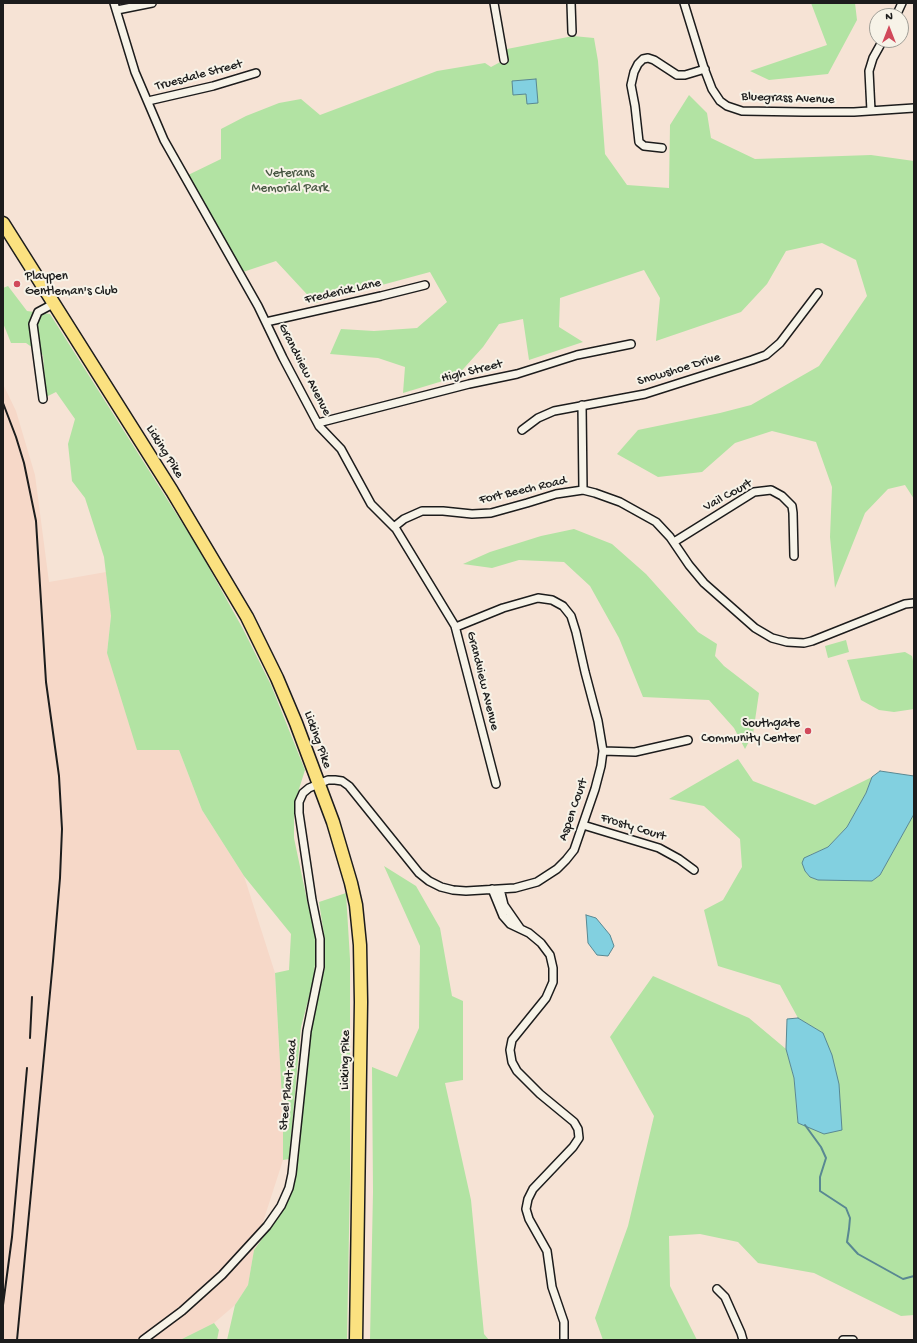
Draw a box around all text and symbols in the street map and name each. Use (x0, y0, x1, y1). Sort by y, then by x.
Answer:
north arrow (869, 8, 909, 48)
text: N (885, 11, 893, 23)
street label: Truesdale Street (154, 57, 244, 95)
street label: Bluegrass Avenue (741, 90, 835, 108)
park label: Veterans Memorial Park (251, 166, 329, 197)
place label: Playpen Gentleman's Club (25, 269, 118, 300)
street label: Frederick Lane (303, 276, 383, 308)
marker: Playpen Gentleman's Club (12, 279, 22, 289)
street label: Grandview Avenue (274, 321, 334, 419)
street label: Snowshoe Drive (636, 350, 722, 390)
street label: High Street (440, 357, 504, 387)
street label: Licking Pike (142, 423, 186, 481)
street label: Fort Beech Road (478, 473, 568, 509)
street label: Vail Court (701, 476, 755, 516)
street label: Grandview Avenue (462, 630, 502, 732)
street label: Licking Pike (299, 709, 335, 771)
place label: Southgate Community Center (701, 716, 800, 747)
marker: Southgate Community Center (803, 726, 813, 736)
street label: Aspen Court (556, 777, 592, 843)
street label: Frosty Court (599, 811, 667, 845)
street label: Licking Pike (338, 1030, 354, 1090)
street label: Steel Plant Road (276, 1039, 302, 1131)

